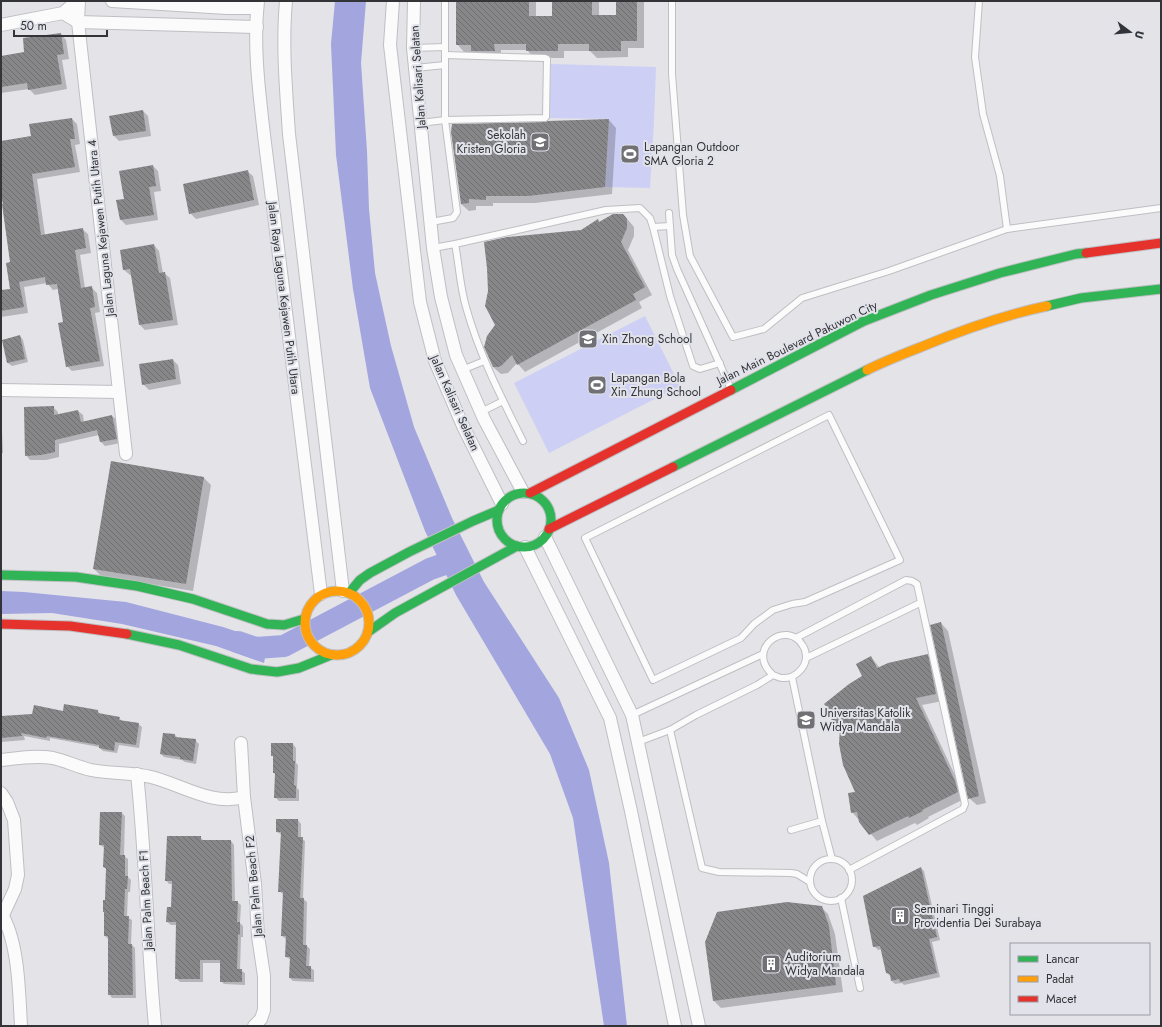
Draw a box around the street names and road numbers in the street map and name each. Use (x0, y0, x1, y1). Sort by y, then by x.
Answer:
street label: Jalan Kalisari Selatan (405, 25, 431, 131)
street label: Jalan Laguna Kejawen Putih Utara 4 (83, 139, 119, 319)
street label: Jalan Raya Laguna Kejawen Putih Utara (263, 199, 305, 396)
street label: Jalan Main Boulevard Pakuwon City (712, 296, 881, 391)
street label: Jalan Kalisari Selatan (425, 350, 484, 454)
street label: Jalan Palm Beach F2 (241, 834, 268, 940)
street label: Jalan Palm Beach F1 (134, 849, 158, 953)

